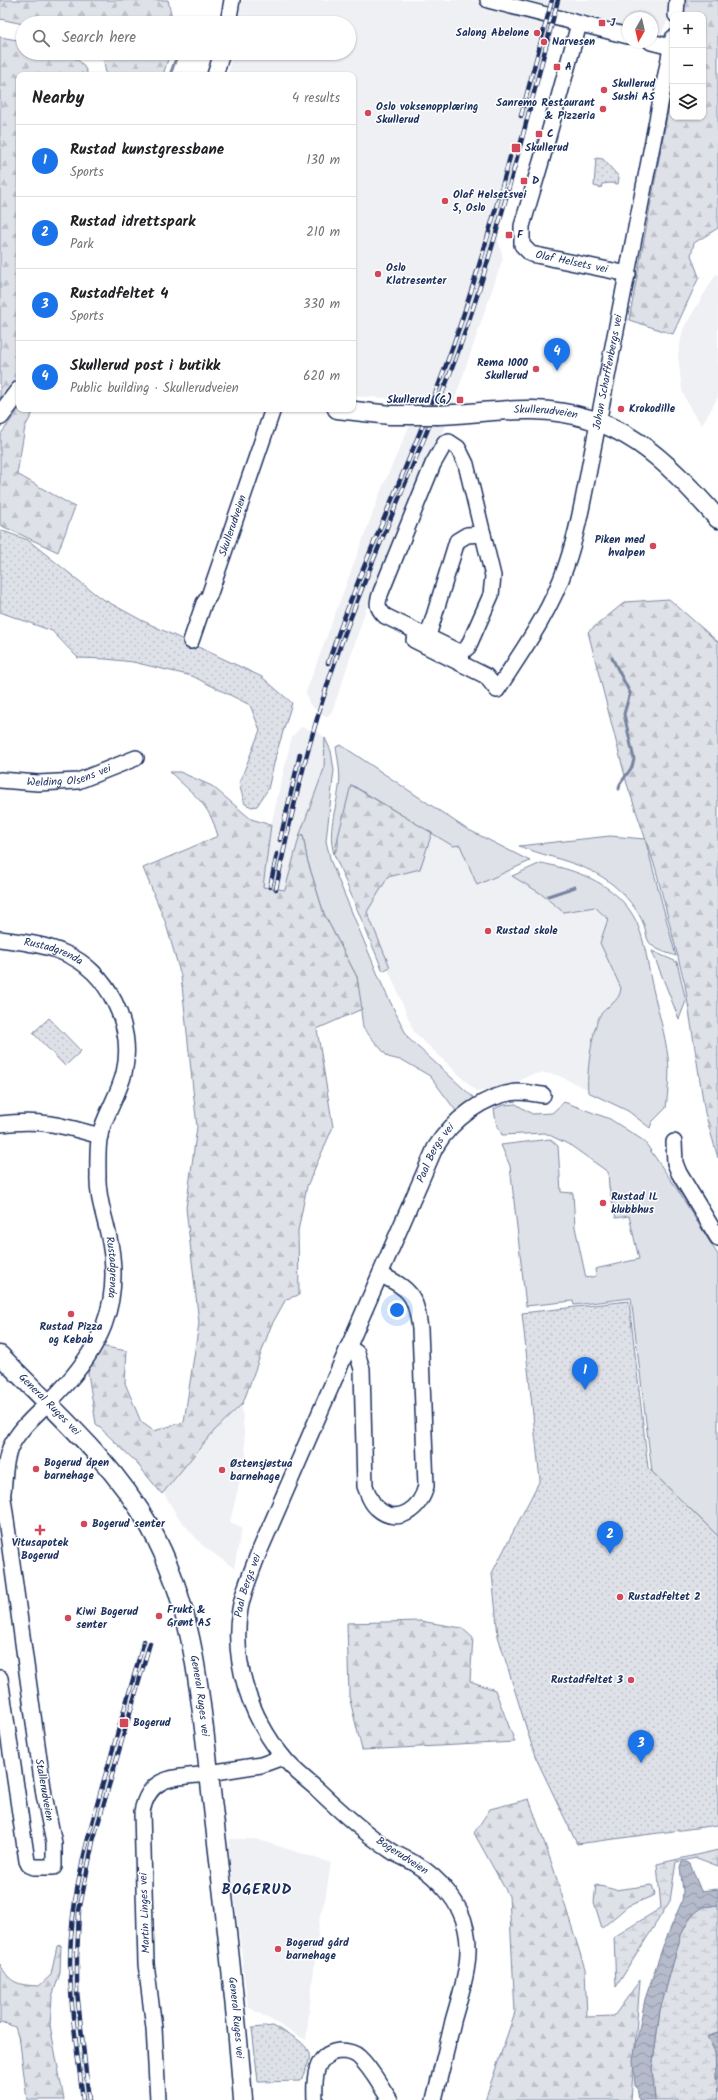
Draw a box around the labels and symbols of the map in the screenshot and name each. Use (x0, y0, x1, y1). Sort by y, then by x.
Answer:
north arrow (622, 12, 658, 48)
place label: J (610, 14, 616, 32)
marker: J (597, 18, 607, 28)
place label: Salong Abelone (456, 24, 530, 42)
marker: Salong Abelone (532, 28, 542, 38)
place label: Narvesen (552, 33, 595, 51)
marker: Narvesen (539, 37, 549, 47)
place label: A (565, 58, 572, 76)
marker: A (552, 62, 562, 72)
place label: Skullerud Sushi AS (612, 75, 656, 106)
marker: Skullerud Sushi AS (599, 85, 609, 95)
place label: Sanremo Restaurant & Pizzeria (496, 94, 596, 125)
place label: Oslo voksenopplæring Skullerud (376, 98, 478, 129)
marker: Sanremo Restaurant & Pizzeria (598, 104, 608, 114)
marker: Oslo voksenopplæring Skullerud (363, 108, 373, 118)
place label: C (547, 125, 554, 143)
marker: C (534, 129, 544, 139)
place label: Skullerud (525, 139, 569, 157)
marker: Skullerud (510, 142, 522, 154)
place label: D (532, 172, 540, 190)
marker: D (519, 176, 529, 186)
place label: Olaf Helsetsvei 5, Oslo (452, 186, 527, 217)
marker: Olaf Helsetsvei 5, Oslo (440, 196, 450, 206)
place label: F (517, 226, 524, 244)
marker: F (504, 230, 514, 240)
street label: Olaf Helsets vei (534, 246, 610, 279)
place label: Oslo Klatresenter (386, 259, 447, 290)
marker: Oslo Klatresenter (373, 269, 383, 279)
street label: Johan Scharffenbergs vei (588, 313, 628, 431)
pin: 4 (544, 338, 570, 371)
place label: Rema 1000 Skullerud (477, 354, 529, 385)
marker: Rema 1000 Skullerud (531, 364, 541, 374)
place label: Skullerud (G) (387, 391, 452, 409)
marker: Skullerud (G) (455, 395, 465, 405)
place label: Krokodille (629, 400, 676, 418)
street label: Skullerudveien (514, 401, 580, 424)
marker: Krokodille (616, 404, 626, 414)
street label: Skullerudveien (214, 492, 252, 559)
place label: Piken med hvalpen (595, 531, 646, 562)
marker: Piken med hvalpen (648, 541, 658, 551)
street label: Welding Olsens vei (26, 760, 114, 792)
place label: Rustad skole (496, 922, 558, 940)
marker: Rustad skole (483, 926, 493, 936)
street label: Rustadgrenda (22, 933, 87, 970)
street label: Paal Bergs vei (412, 1119, 459, 1186)
place label: Rustad IL klubbhus (611, 1188, 658, 1219)
marker: Rustad IL klubbhus (598, 1198, 608, 1208)
street label: Rustadgrenda (100, 1235, 122, 1299)
your location (387, 1300, 407, 1320)
marker: Rustad Pizza og Kebab (66, 1309, 76, 1319)
place label: Rustad Pizza og Kebab (40, 1318, 103, 1349)
pin: 1 (572, 1357, 598, 1390)
street label: General Ruges vei (14, 1369, 85, 1440)
place label: Bogerud åpen barnehage (44, 1454, 109, 1485)
place label: Østensjøstua barnehage (230, 1455, 293, 1486)
marker: Bogerud åpen barnehage (31, 1464, 41, 1474)
marker: Østensjøstua barnehage (217, 1465, 227, 1475)
place label: Bogerud senter (92, 1515, 166, 1533)
marker: Bogerud senter (79, 1519, 89, 1529)
pin: 2 (597, 1521, 623, 1554)
marker: Vitusapotek Bogerud (35, 1525, 45, 1535)
place label: Vitusapotek Bogerud (12, 1534, 69, 1565)
street label: Paal Bergs vei (230, 1551, 266, 1619)
place label: Rustadfeltet 2 (628, 1588, 701, 1606)
marker: Rustadfeltet 2 (615, 1592, 625, 1602)
place label: Frukt & Grønt AS (167, 1601, 212, 1632)
place label: Kiwi Bogerud senter (76, 1603, 139, 1634)
marker: Frukt & Grønt AS (154, 1611, 164, 1621)
marker: Kiwi Bogerud senter (63, 1613, 73, 1623)
street label: General Ruges vei (185, 1654, 214, 1738)
place label: Rustadfeltet 3 (551, 1671, 623, 1689)
marker: Rustadfeltet 3 (626, 1675, 636, 1685)
place label: Bogerud (133, 1714, 172, 1732)
marker: Bogerud (118, 1717, 130, 1729)
pin: 3 (628, 1730, 654, 1763)
street label: Stallerudveien (30, 1757, 58, 1823)
street label: Bogerudveien (372, 1832, 432, 1880)
street label: Martin Linges vei (135, 1872, 155, 1954)
district label: BOGERUD (222, 1878, 292, 1902)
place label: Bogerud gård barnehage (286, 1934, 350, 1965)
marker: Bogerud gård barnehage (273, 1944, 283, 1954)
street label: General Ruges vei (223, 1976, 249, 2060)

